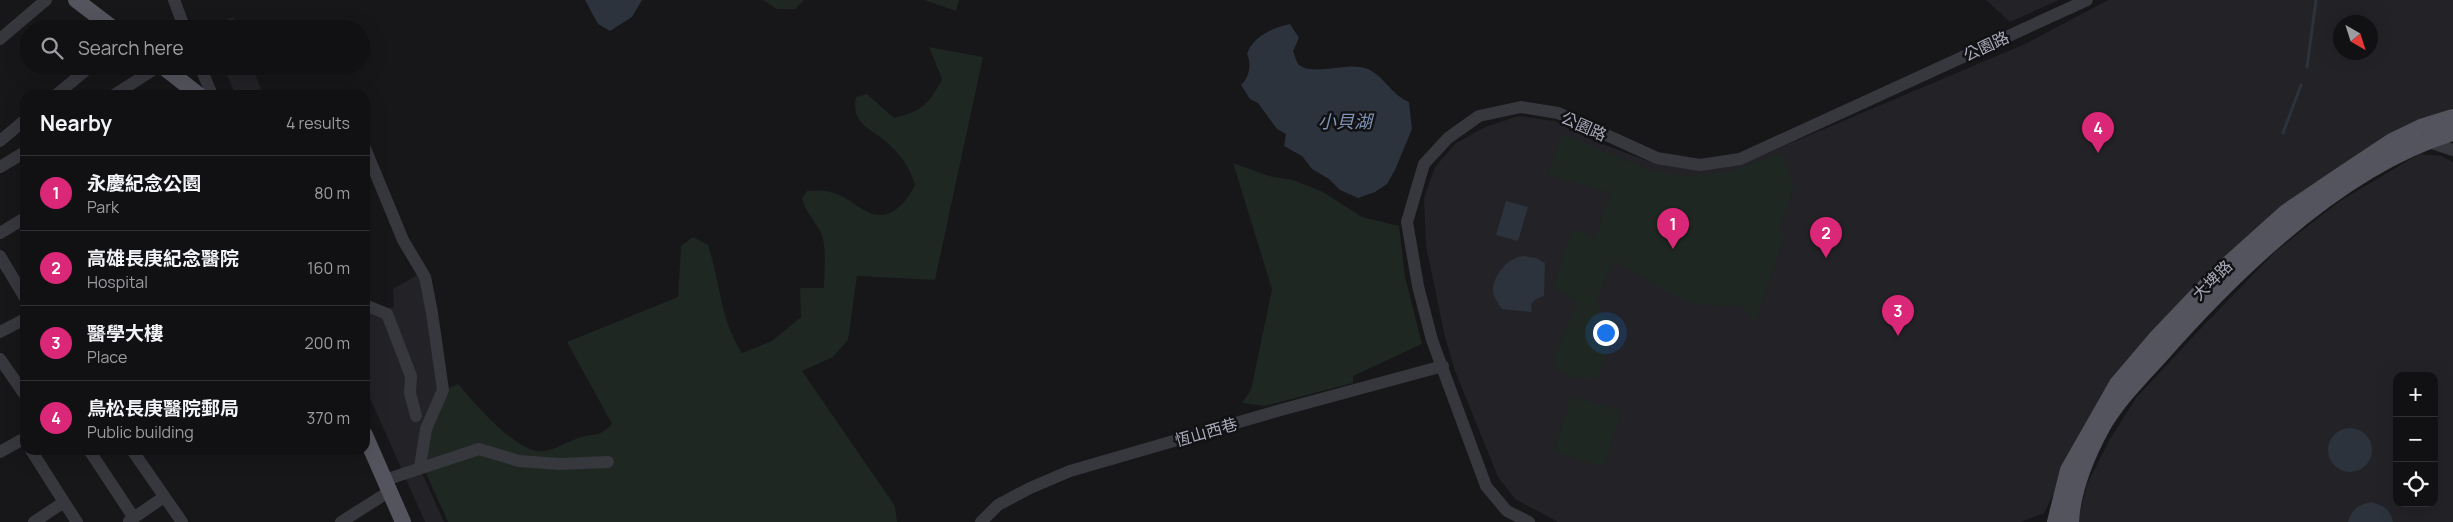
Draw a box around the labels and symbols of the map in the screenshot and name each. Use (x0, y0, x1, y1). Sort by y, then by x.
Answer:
north arrow (2333, 15, 2378, 60)
street label: 公園路 (1960, 26, 2012, 66)
street label: 公園路 (1558, 106, 1610, 146)
water label: 小貝湖 (1318, 109, 1375, 133)
pin: 4 (2082, 112, 2114, 153)
pin: 1 (1657, 208, 1689, 249)
pin: 2 (1810, 217, 1842, 258)
street label: 大埤路 (2187, 255, 2237, 305)
pin: 3 (1882, 295, 1914, 336)
your location (1593, 320, 1619, 346)
street label: 恆山西巷 (1172, 413, 1240, 451)

